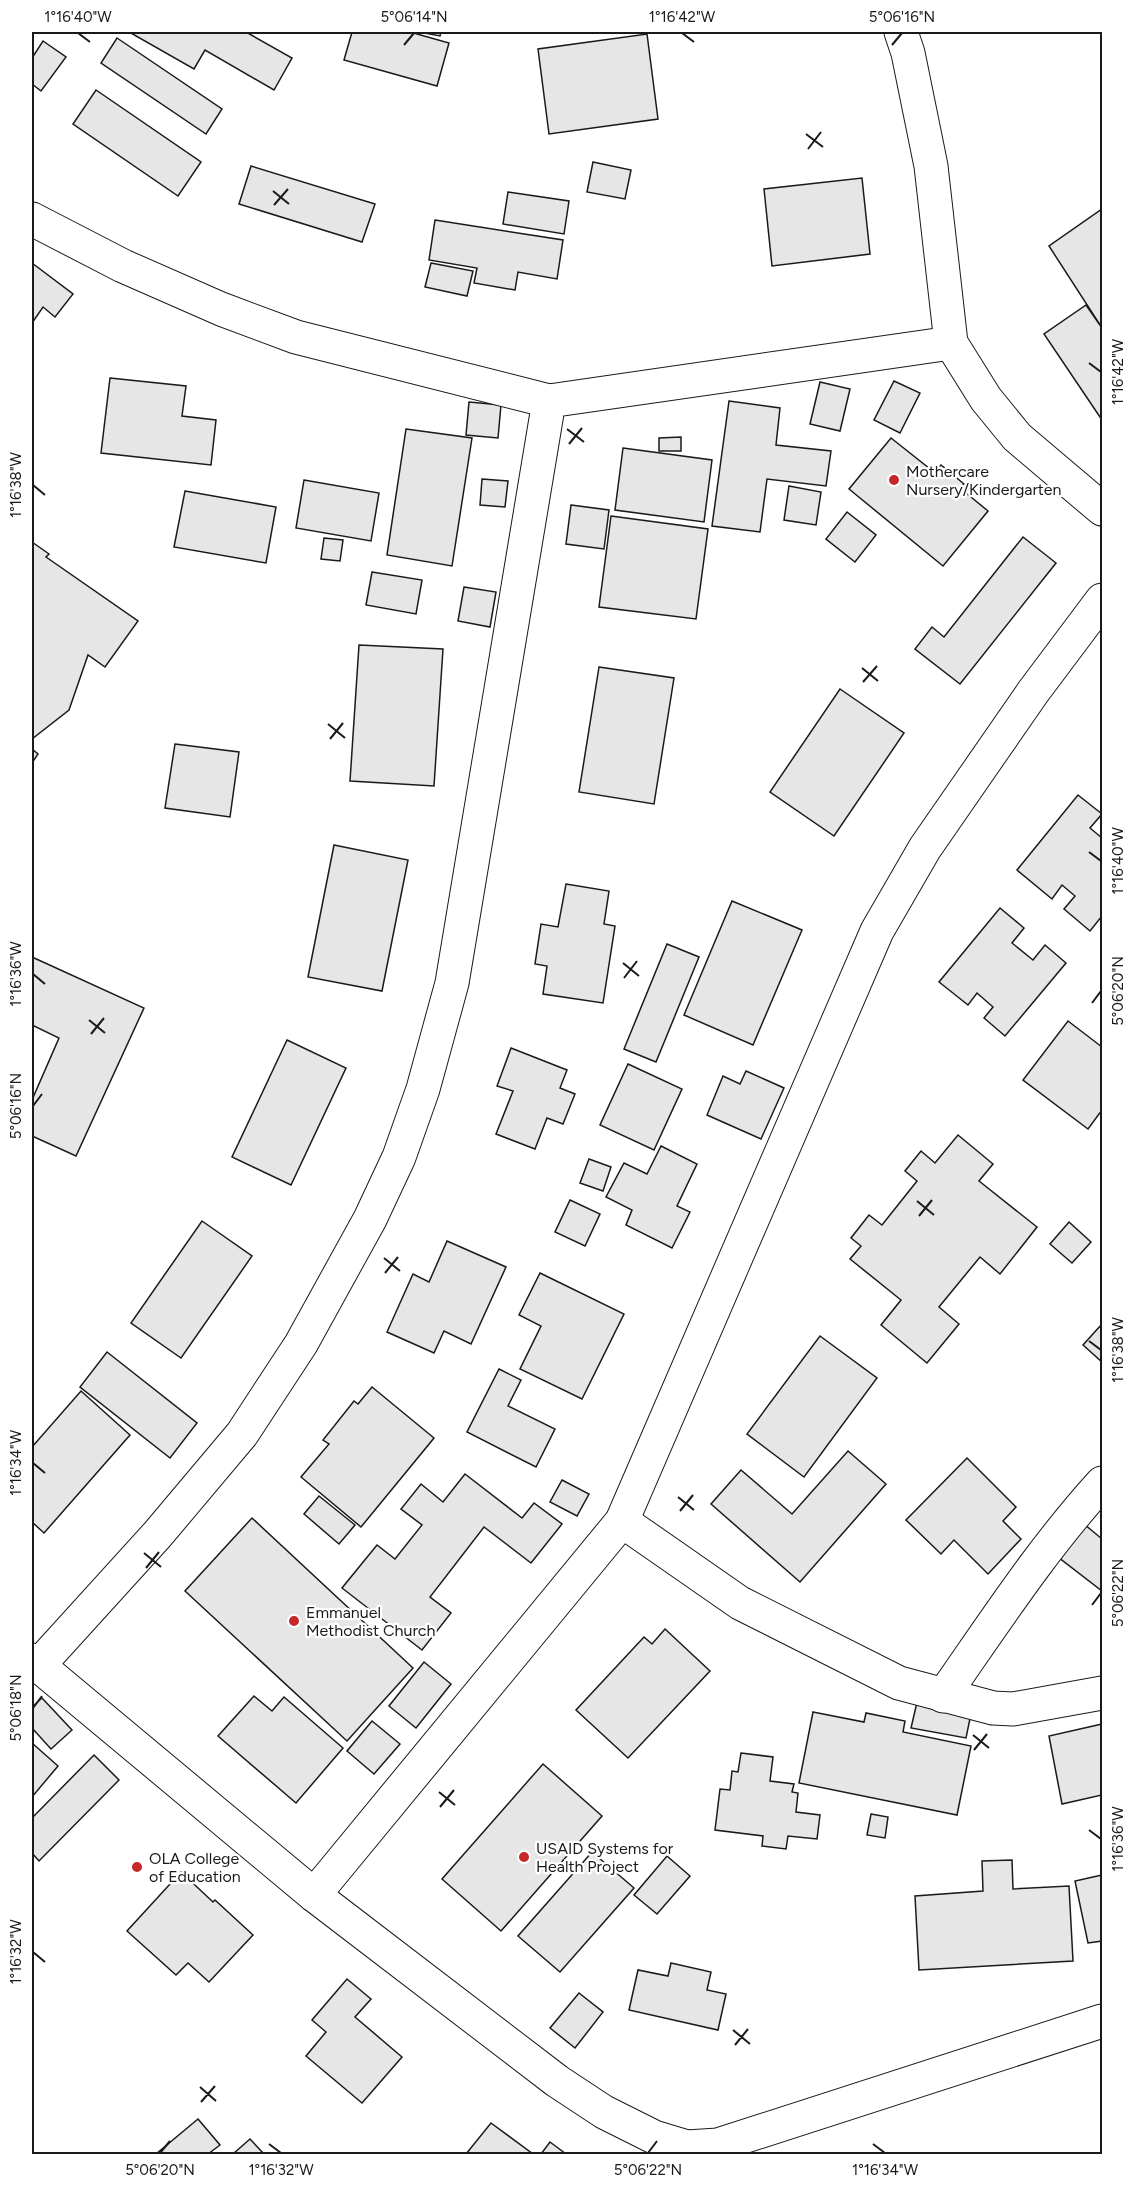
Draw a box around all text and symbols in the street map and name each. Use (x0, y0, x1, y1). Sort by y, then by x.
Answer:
text: 1°16'40"W (44, 8, 112, 26)
text: 5°06'14"N (380, 8, 448, 26)
text: 1°16'42"W (649, 8, 716, 26)
text: 5°06'16"N (869, 8, 935, 26)
text: 1°16'42"W (1109, 338, 1127, 405)
text: 1°16'38"W (7, 451, 25, 518)
place label: Mothercare Nursery/Kindergarten (906, 462, 1062, 499)
marker: Mothercare Nursery/Kindergarten (887, 473, 901, 487)
text: 1°16'40"W (1109, 827, 1127, 895)
text: 1°16'36"W (7, 941, 25, 1007)
text: 5°06'20"N (1109, 956, 1127, 1026)
text: 5°06'16"N (7, 1073, 25, 1139)
text: 1°16'38"W (1109, 1316, 1127, 1383)
text: 1°16'34"W (7, 1429, 25, 1496)
text: 5°06'22"N (1109, 1559, 1127, 1627)
place label: Emmanuel Methodist Church (306, 1603, 436, 1640)
marker: Emmanuel Methodist Church (287, 1614, 301, 1628)
text: 5°06'18"N (7, 1674, 25, 1742)
text: 1°16'36"W (1109, 1806, 1127, 1872)
place label: USAID Systems for Health Project (536, 1839, 674, 1876)
place label: OLA College of Education (149, 1849, 241, 1886)
marker: USAID Systems for Health Project (517, 1850, 531, 1864)
marker: OLA College of Education (130, 1860, 144, 1874)
text: 1°16'32"W (7, 1919, 25, 1985)
text: 5°06'20"N (125, 2161, 195, 2179)
text: 1°16'32"W (248, 2161, 314, 2179)
text: 5°06'22"N (614, 2161, 682, 2179)
text: 1°16'34"W (852, 2161, 919, 2179)

